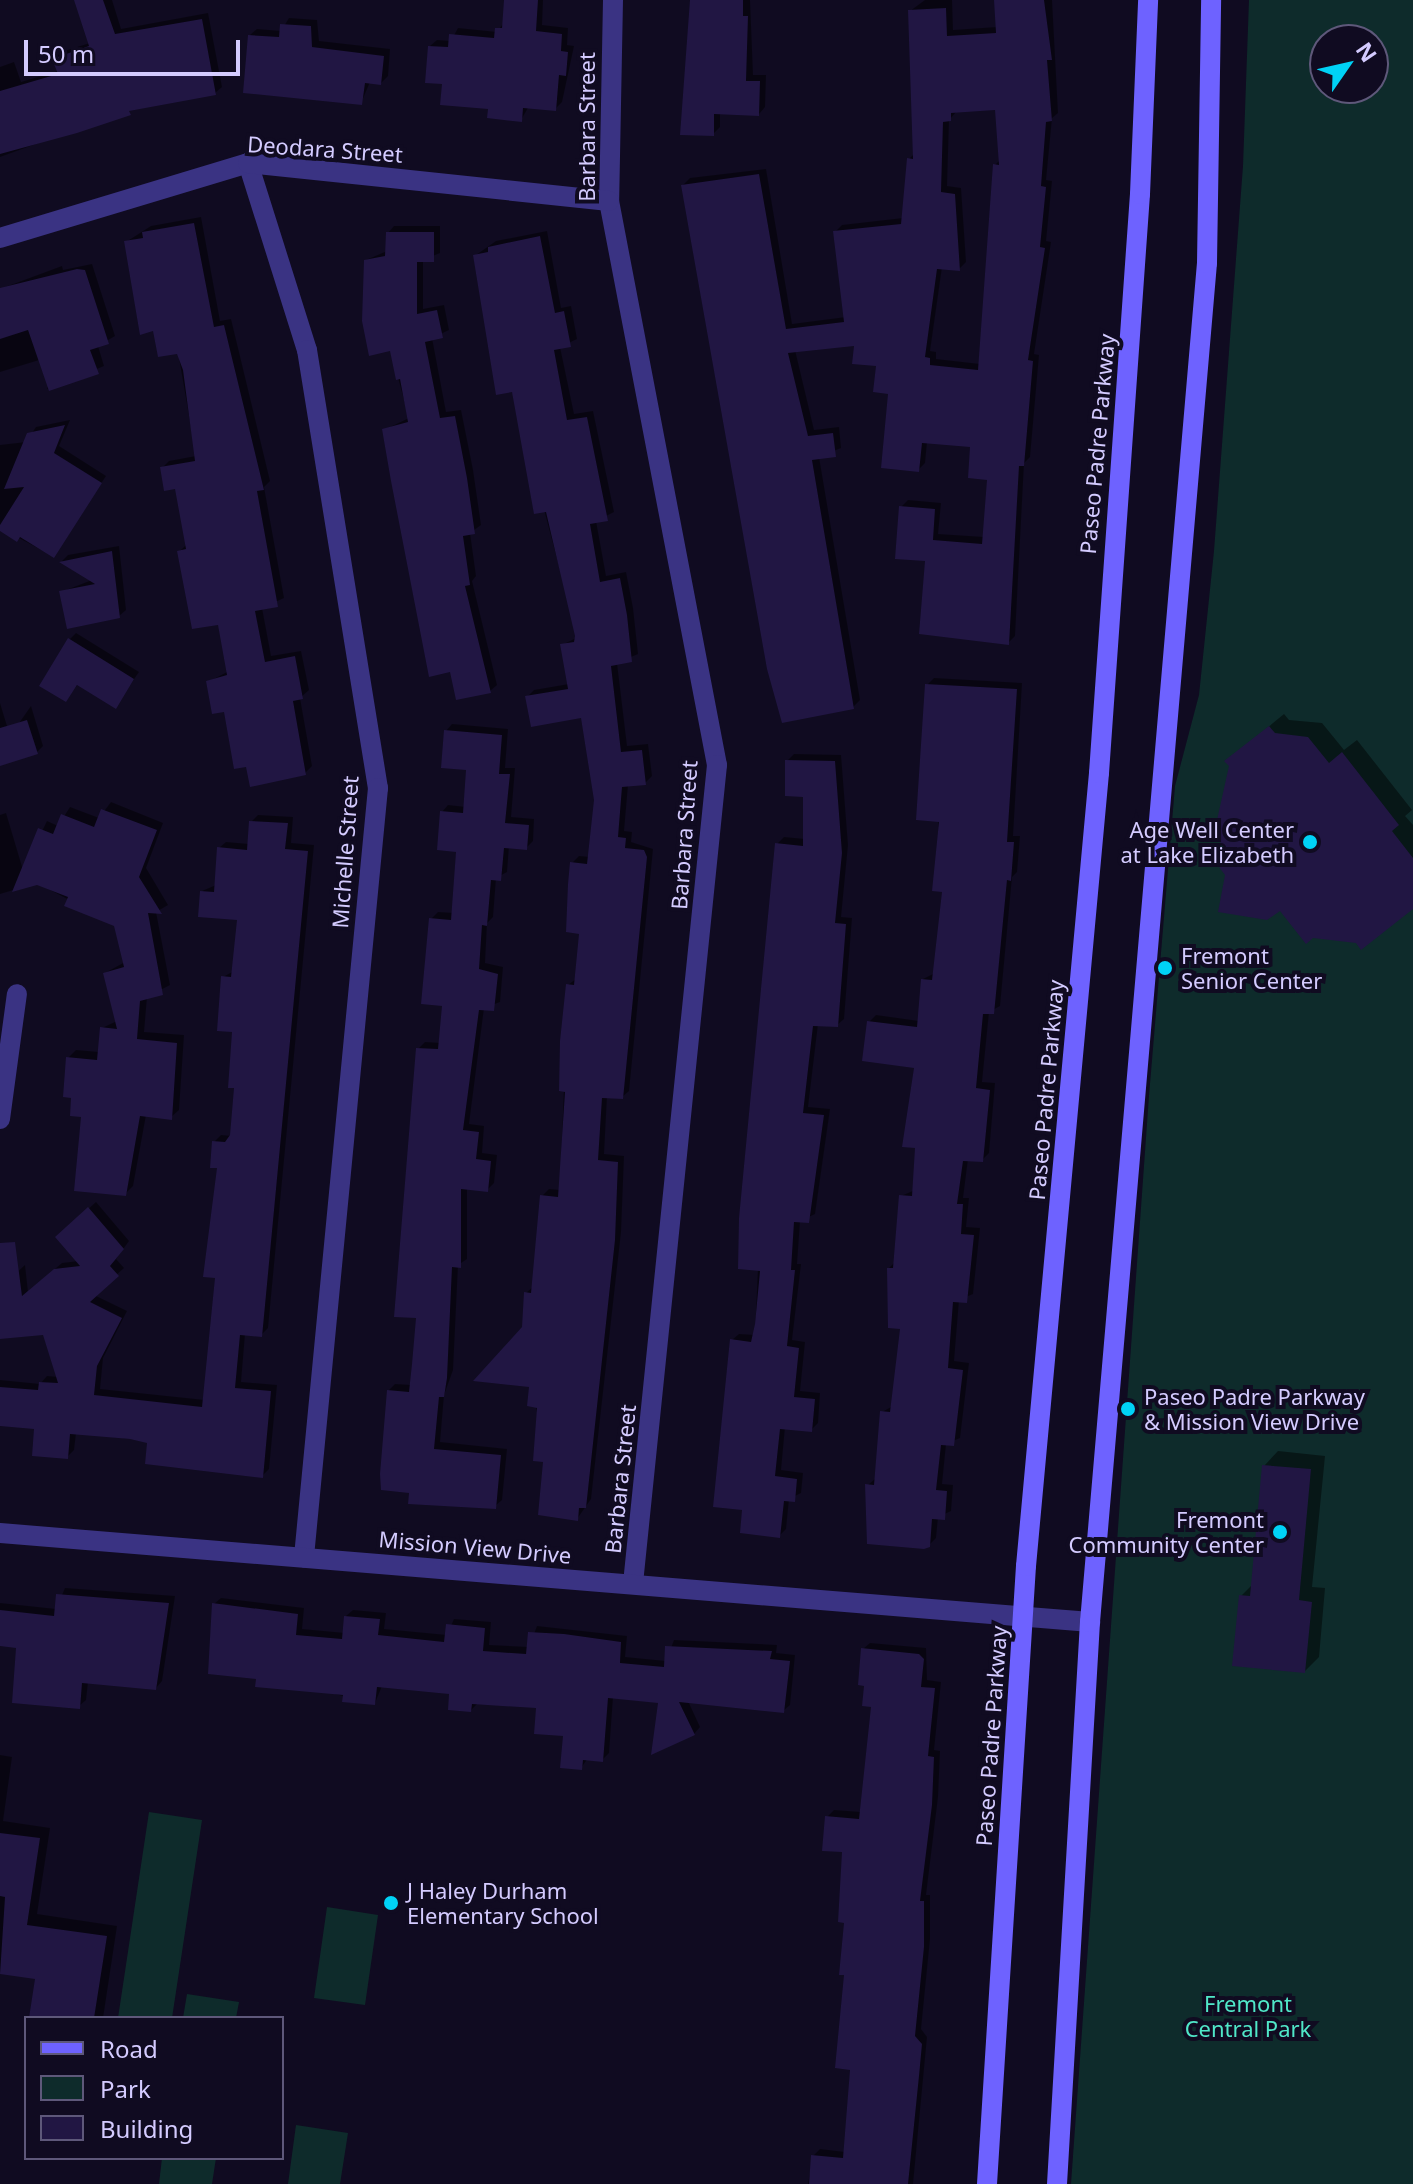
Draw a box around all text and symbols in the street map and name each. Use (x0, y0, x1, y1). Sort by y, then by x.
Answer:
scale bar (28, 24, 244, 74)
north arrow (1309, 24, 1389, 104)
text: N (1350, 36, 1385, 67)
text: 50 m (38, 37, 94, 70)
street label: Barbara Street (574, 52, 600, 202)
street label: Deodara Street (246, 130, 404, 168)
street label: Paseo Padre Parkway (1074, 333, 1120, 555)
street label: Barbara Street (666, 759, 702, 911)
street label: Michelle Street (326, 775, 364, 929)
place label: Age Well Center at Lake Elizabeth (1121, 816, 1294, 868)
marker: Age Well Center at Lake Elizabeth (1301, 833, 1319, 851)
place label: Fremont Senior Center (1181, 942, 1322, 994)
marker: Fremont Senior Center (1156, 959, 1174, 977)
street label: Paseo Padre Parkway (1023, 979, 1069, 1201)
place label: Paseo Padre Parkway & Mission View Drive (1144, 1383, 1365, 1434)
marker: Paseo Padre Parkway & Mission View Drive (1119, 1400, 1137, 1418)
street label: Barbara Street (599, 1403, 641, 1555)
place label: Fremont Community Center (1069, 1506, 1264, 1558)
marker: Fremont Community Center (1271, 1523, 1289, 1541)
street label: Mission View Drive (378, 1525, 572, 1569)
street label: Paseo Padre Parkway (970, 1625, 1012, 1847)
place label: J Haley Durham Elementary School (407, 1877, 599, 1928)
marker: J Haley Durham Elementary School (382, 1894, 400, 1912)
park label: Fremont Central Park (1185, 1990, 1311, 2042)
legend (24, 2016, 284, 2160)
text: Road (100, 2032, 158, 2065)
text: Park (100, 2072, 151, 2105)
text: Building (100, 2112, 193, 2145)

